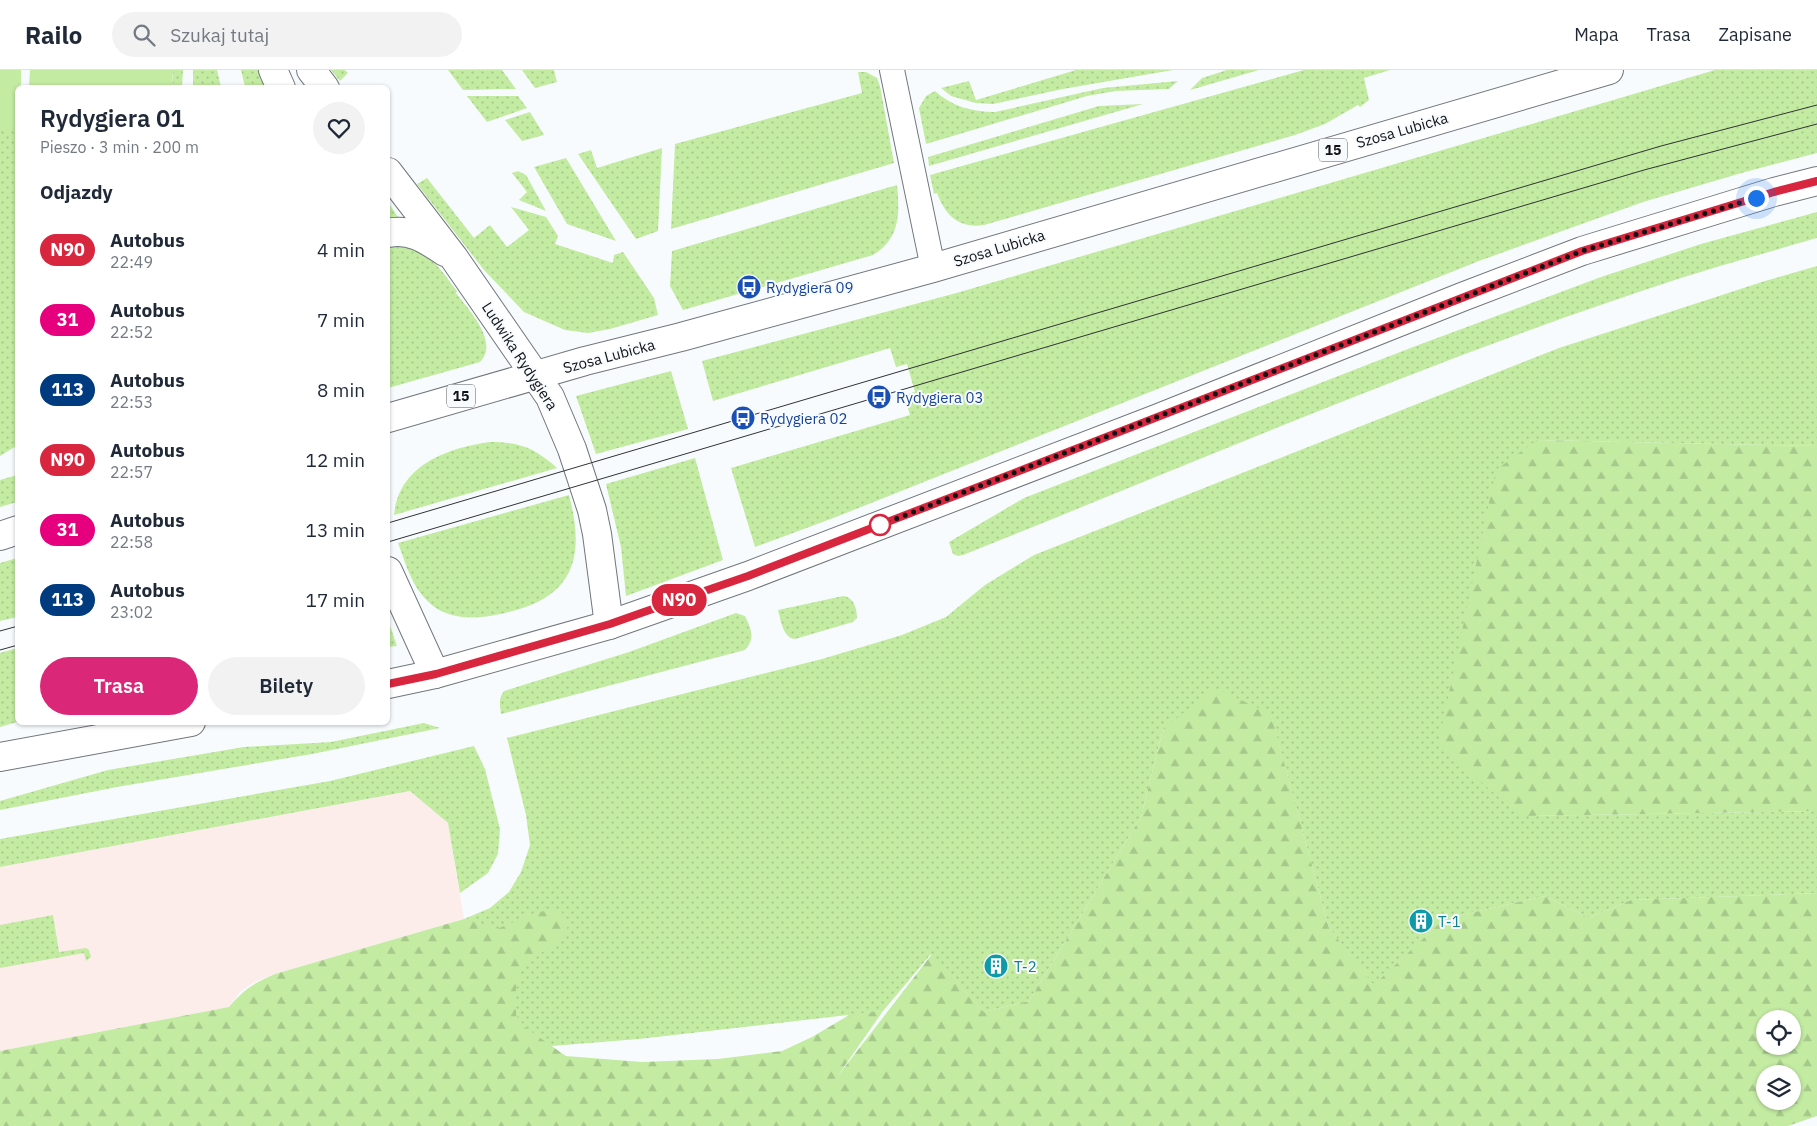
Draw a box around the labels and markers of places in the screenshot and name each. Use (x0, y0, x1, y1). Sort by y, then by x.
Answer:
bus stop icon: Rydygiera 09 (736, 274, 762, 300)
place label: Rydygiera 09 (766, 278, 854, 297)
bus stop icon: Rydygiera 03 (866, 384, 892, 410)
place label: Rydygiera 03 (896, 388, 984, 407)
bus stop icon: Rydygiera 02 (730, 405, 756, 431)
place label: Rydygiera 02 (760, 409, 848, 428)
unlabelled marker (869, 514, 891, 536)
building icon: T-1 (1408, 908, 1434, 934)
place label: T-1 (1438, 912, 1461, 931)
building icon: T-2 (983, 953, 1009, 979)
place label: T-2 (1014, 957, 1037, 976)

